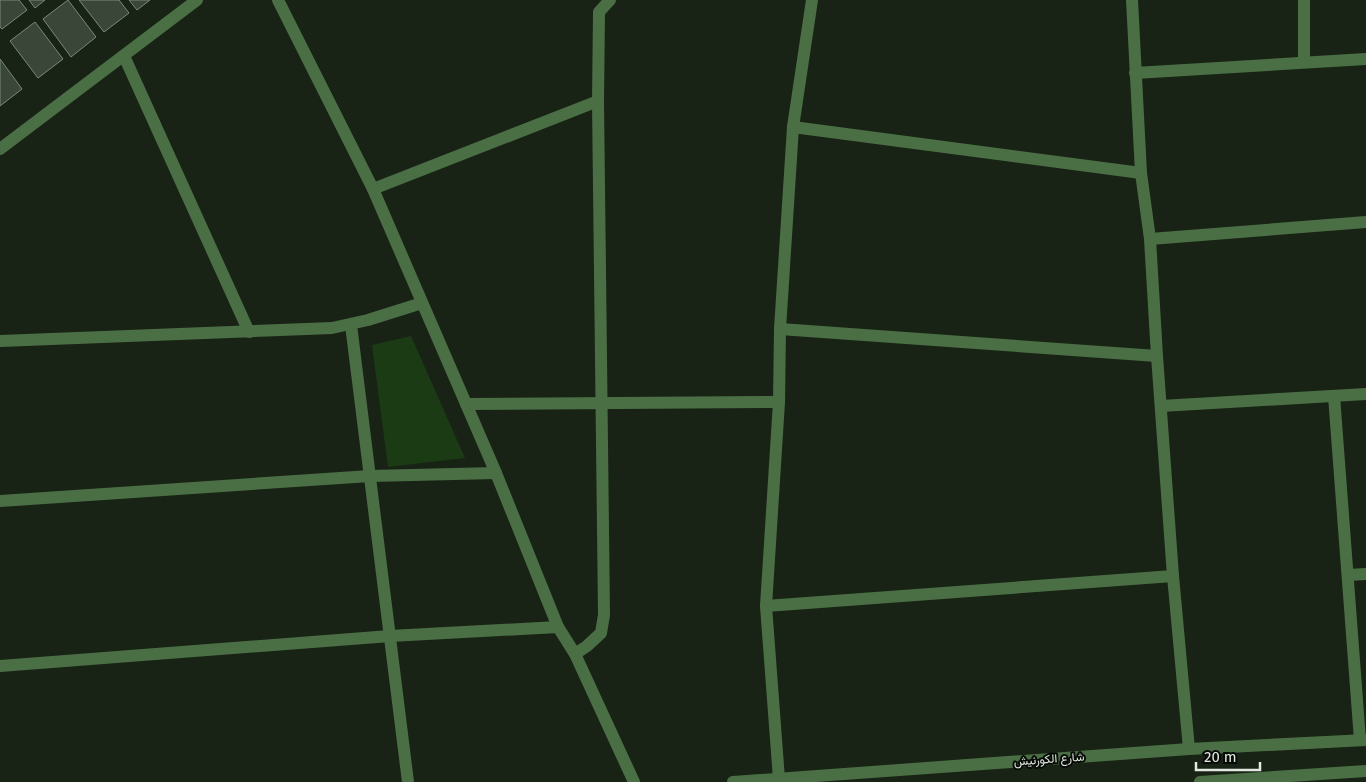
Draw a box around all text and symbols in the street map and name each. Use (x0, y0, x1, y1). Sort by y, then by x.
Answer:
scale bar (1196, 740, 1260, 772)
text: 20 m (1204, 748, 1237, 766)
street label: شارع الكورنيش (1013, 750, 1085, 770)

